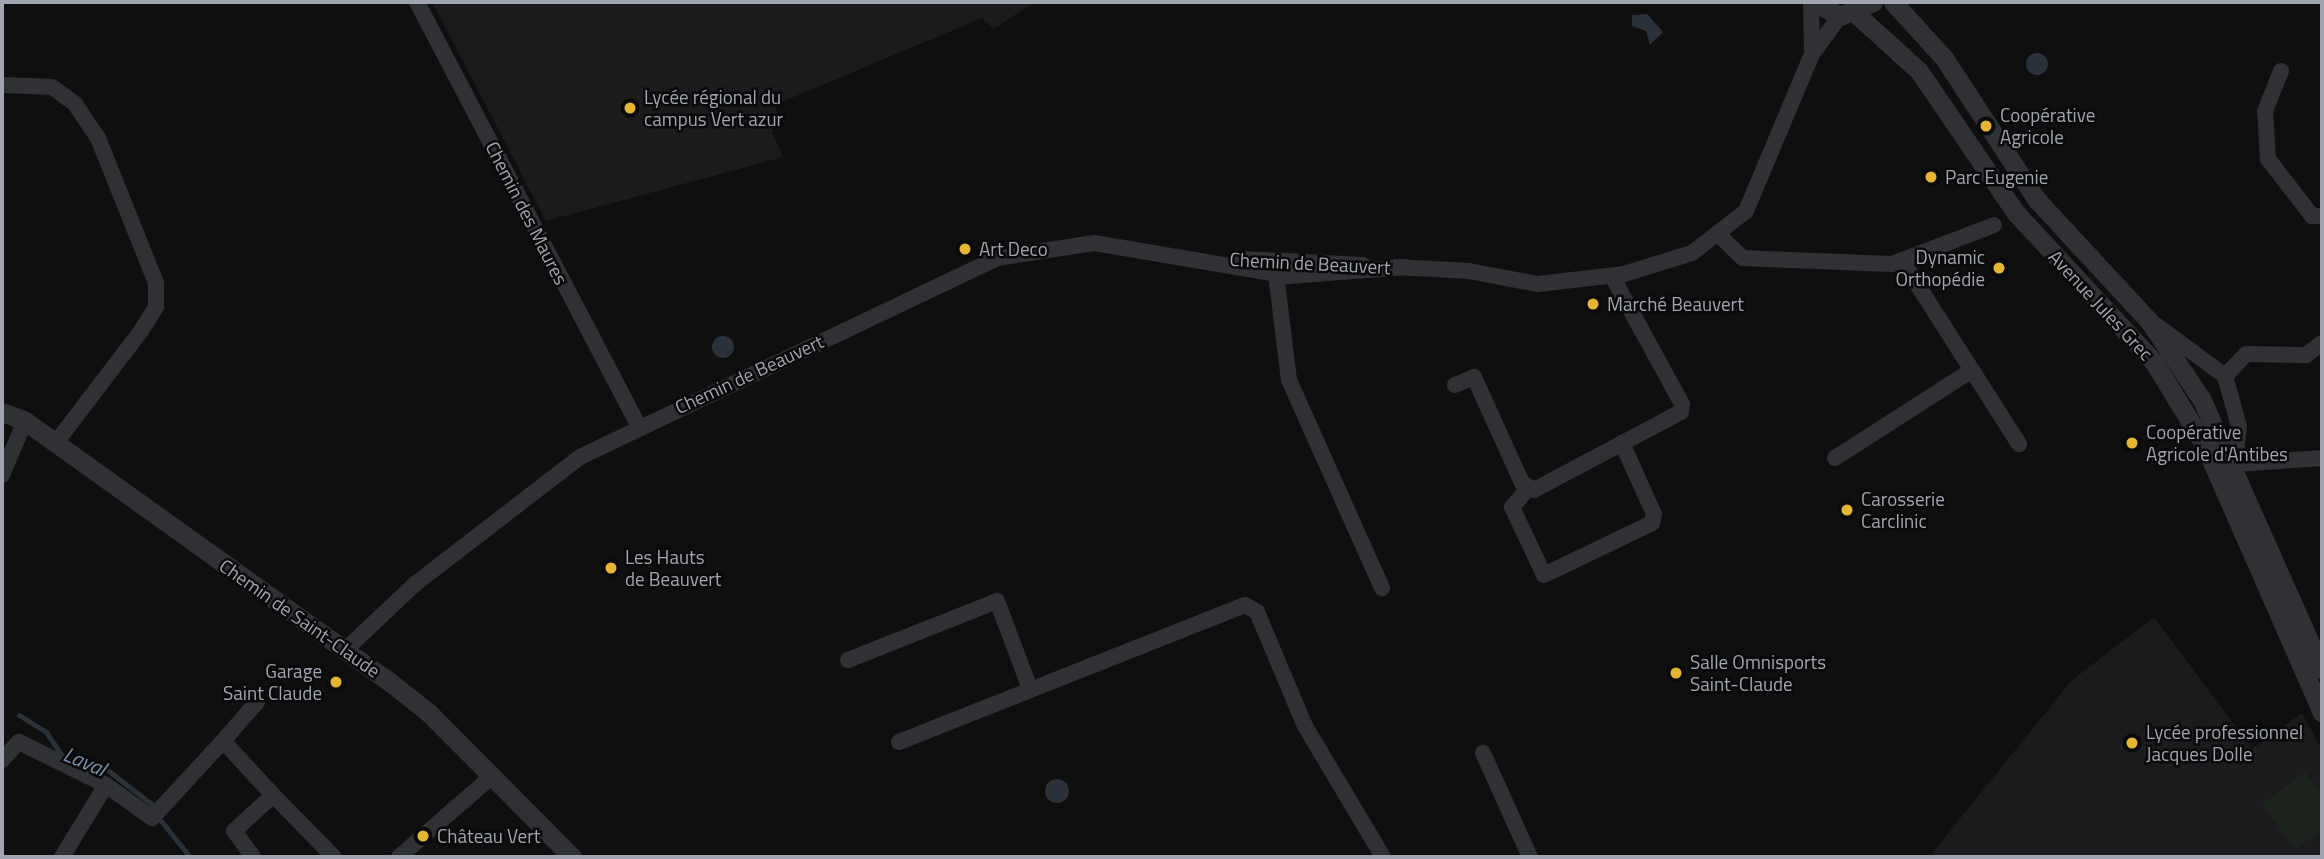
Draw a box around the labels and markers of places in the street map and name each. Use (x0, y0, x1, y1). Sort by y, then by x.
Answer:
place label: Lycée régional du campus Vert azur (644, 86, 783, 130)
marker: Lycée régional du campus Vert azur (622, 100, 638, 116)
place label: Coopérative Agricole (2000, 104, 2095, 148)
marker: Coopérative Agricole (1978, 118, 1994, 134)
place label: Parc Eugenie (1945, 166, 2048, 188)
marker: Parc Eugenie (1923, 169, 1939, 185)
place label: Art Deco (979, 238, 1048, 260)
marker: Art Deco (957, 241, 973, 257)
place label: Dynamic Orthopédie (1896, 246, 1985, 290)
marker: Dynamic Orthopédie (1991, 260, 2007, 276)
place label: Marché Beauvert (1607, 293, 1744, 315)
marker: Marché Beauvert (1585, 296, 1601, 312)
place label: Coopérative Agricole d'Antibes (2146, 421, 2288, 465)
marker: Coopérative Agricole d'Antibes (2124, 435, 2140, 451)
place label: Carosserie Carclinic (1861, 488, 1945, 532)
marker: Carosserie Carclinic (1839, 502, 1855, 518)
place label: Les Hauts de Beauvert (625, 546, 722, 590)
marker: Les Hauts de Beauvert (603, 560, 619, 576)
place label: Salle Omnisports Saint-Claude (1690, 651, 1826, 695)
place label: Garage Saint Claude (223, 660, 322, 704)
marker: Salle Omnisports Saint-Claude (1668, 665, 1684, 681)
marker: Garage Saint Claude (328, 674, 344, 690)
place label: Lycée professionnel Jacques Dolle (2146, 721, 2303, 765)
marker: Lycée professionnel Jacques Dolle (2124, 735, 2140, 751)
place label: Château Vert (437, 825, 540, 847)
marker: Château Vert (415, 828, 431, 844)

